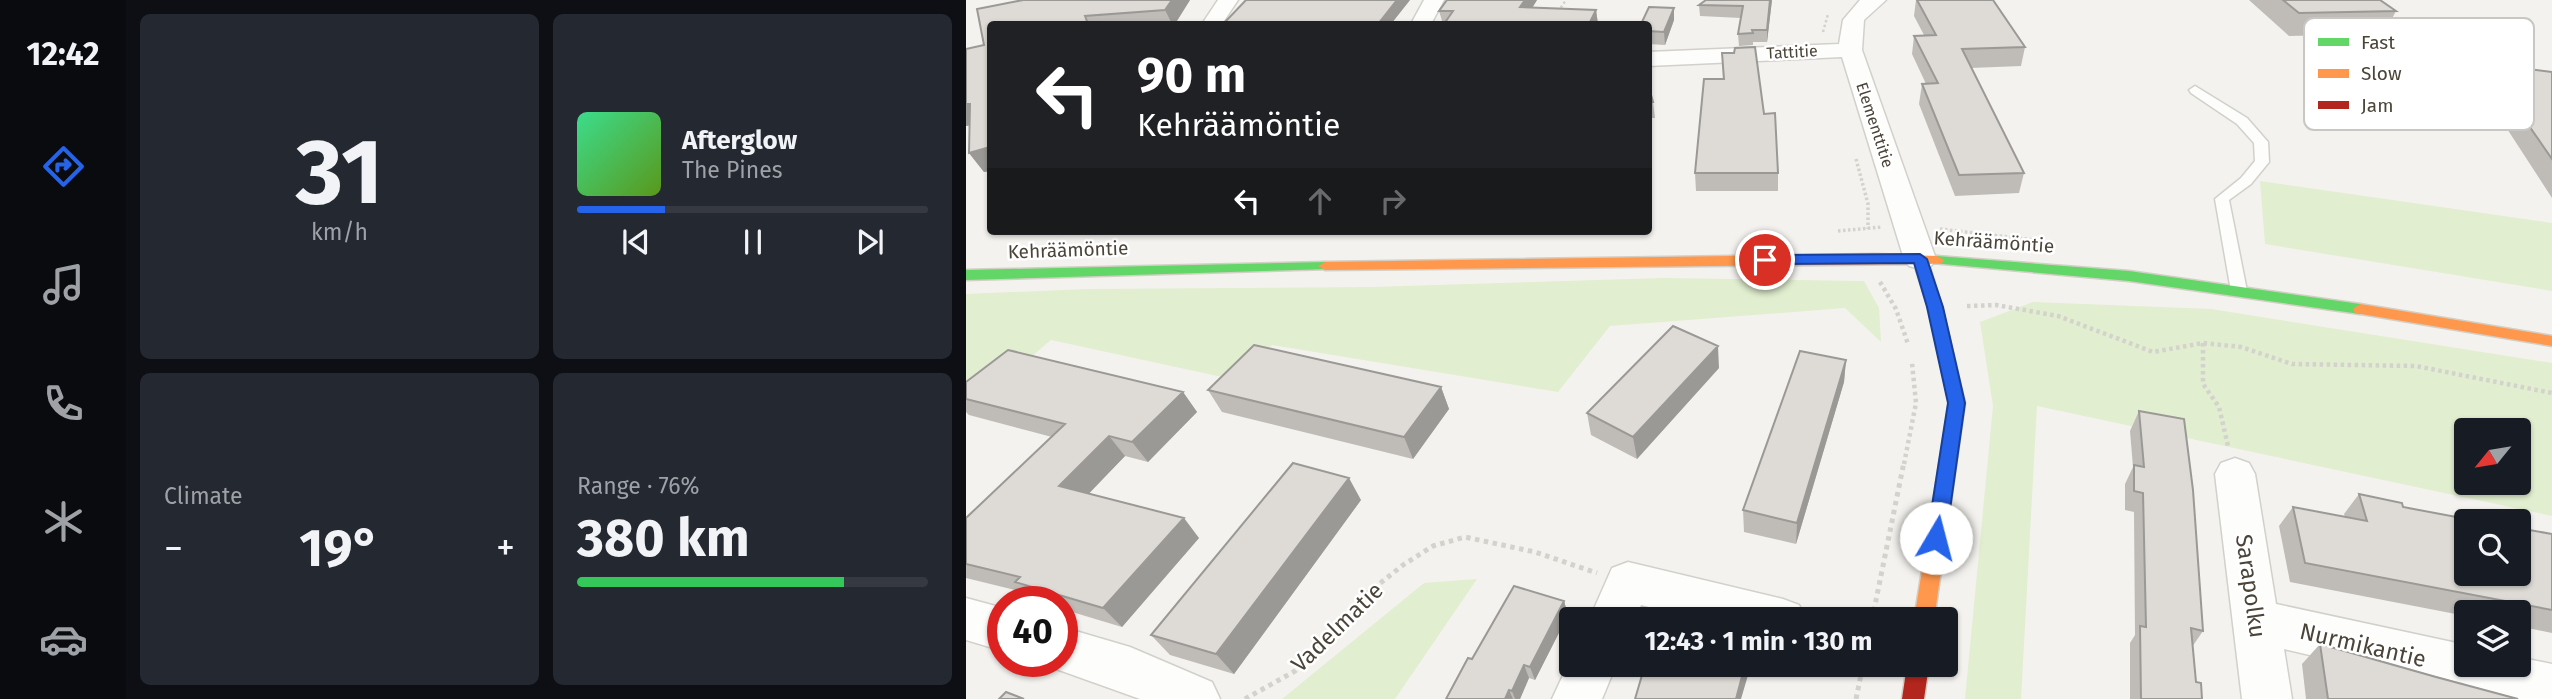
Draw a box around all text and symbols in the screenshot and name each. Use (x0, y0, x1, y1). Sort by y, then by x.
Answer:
legend (2304, 18, 2534, 130)
text: Fast (2361, 31, 2395, 54)
text: 12:42 (27, 35, 99, 73)
street label: Tattitie (1766, 41, 1818, 63)
text: 90 m (1137, 46, 1246, 105)
icon: left (1022, 49, 1113, 140)
text: Slow (2361, 62, 2402, 85)
street label: Elementtitie (1852, 80, 1898, 170)
text: Jam (2361, 94, 2393, 117)
text: Kehräämöntie (1137, 106, 1340, 144)
text: 31 (296, 118, 383, 227)
text: Afterglow (682, 125, 797, 156)
icon: directions (39, 142, 88, 191)
text: The Pines (682, 156, 783, 184)
icon: left (1228, 182, 1266, 220)
icon: ahead (1301, 182, 1339, 220)
icon: right (1374, 182, 1412, 220)
text: km/h (311, 218, 368, 246)
icon: previous (617, 223, 655, 261)
icon: pause (734, 223, 772, 261)
icon: next (851, 223, 889, 261)
street label: Kehräämöntie (1933, 226, 2055, 258)
pin (1735, 230, 1795, 290)
street label: Kehräämöntie (1007, 236, 1129, 264)
icon: arrive (1746, 241, 1784, 279)
icon: music (39, 260, 88, 309)
icon: phone (39, 379, 88, 428)
north arrow (2454, 418, 2530, 495)
map controls (2454, 418, 2531, 677)
text: Range · 76% (577, 472, 699, 500)
text: Climate (164, 482, 243, 510)
icon: climate (39, 497, 88, 546)
position arrow (1899, 501, 1973, 575)
text: 380 km (577, 507, 750, 570)
button: search (2454, 509, 2531, 586)
text: 19° (299, 517, 380, 580)
text: − (164, 525, 183, 571)
text: + (496, 525, 515, 571)
street label: Sarapolku (2230, 532, 2272, 640)
street label: Vadelmatie (1285, 576, 1389, 678)
speed limit sign: 40 (987, 586, 1078, 677)
button: layers (2454, 600, 2531, 677)
icon: car (39, 615, 88, 664)
street label: Nurmikantie (2297, 617, 2429, 673)
text: 12:43 · 1 min · 130 m (1645, 626, 1873, 657)

